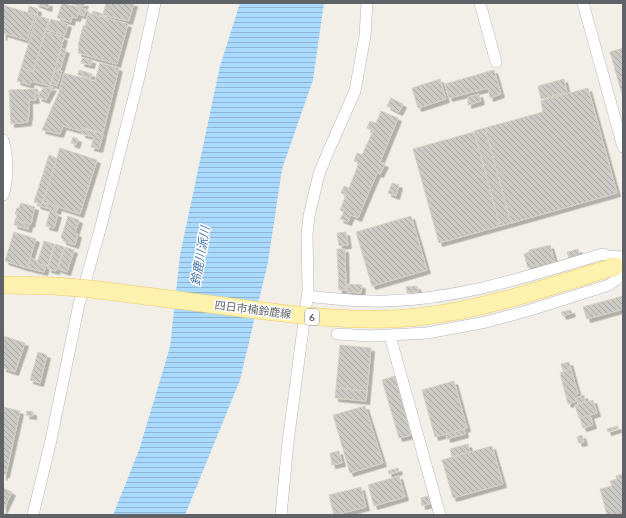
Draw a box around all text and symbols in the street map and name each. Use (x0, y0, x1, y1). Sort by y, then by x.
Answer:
water label: 鈴鹿川派川 (187, 223, 213, 287)
street label: 四日市楠鈴鹿線 (214, 298, 292, 320)
road number: 6 (305, 309, 319, 325)

